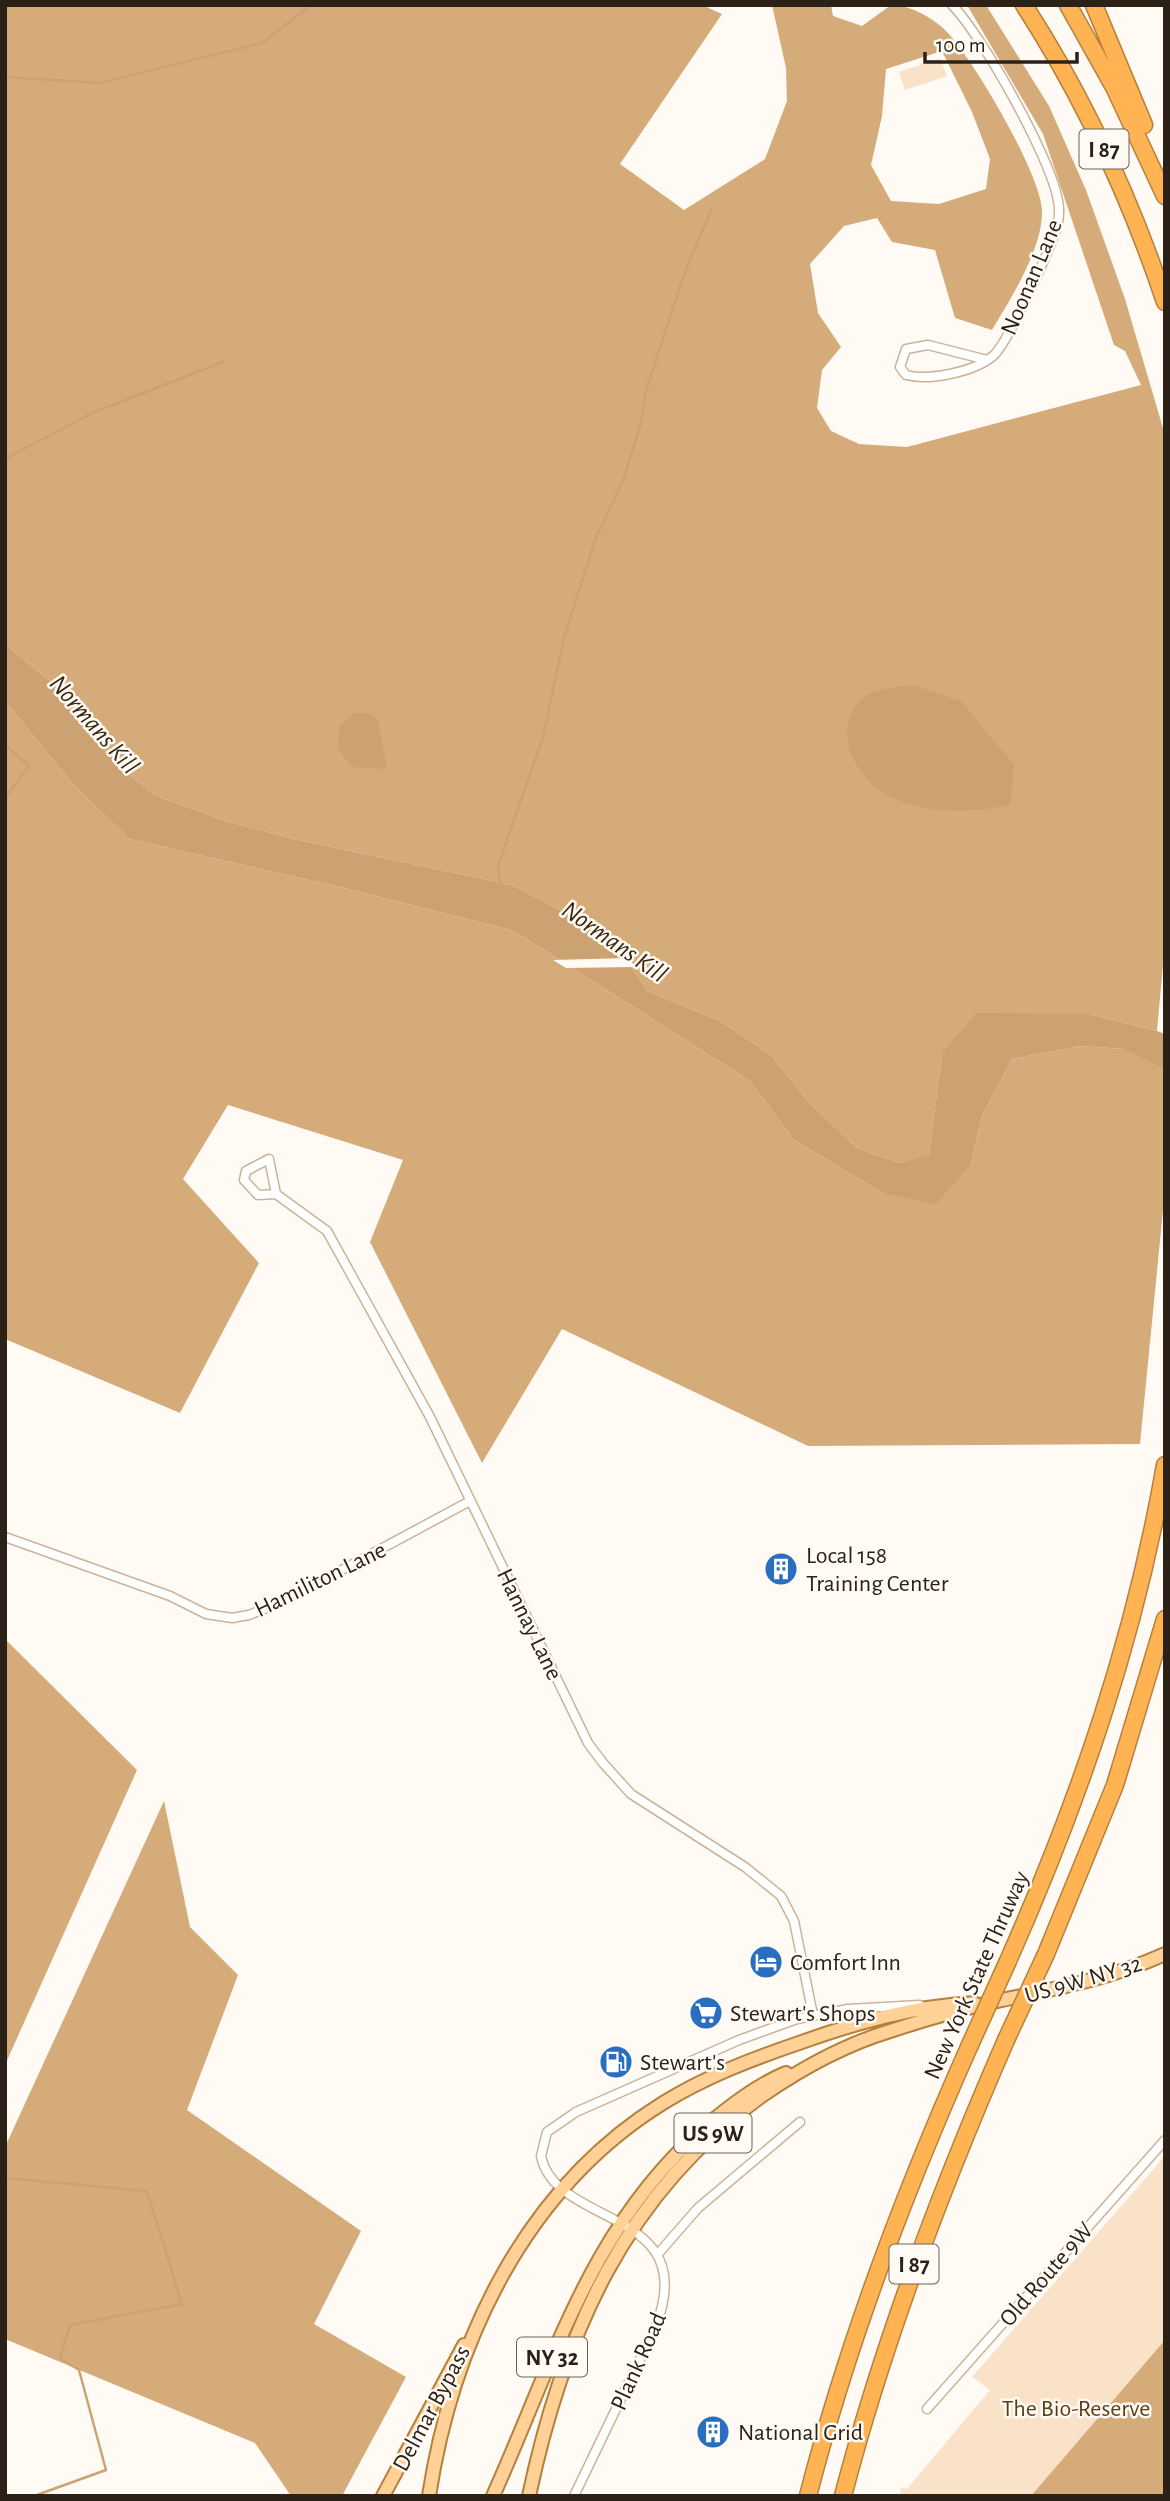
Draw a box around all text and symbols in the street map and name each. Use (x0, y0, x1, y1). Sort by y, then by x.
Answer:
scale bar (925, 21, 1077, 65)
text: 100 m (936, 35, 986, 56)
road number: I 87 (1080, 130, 1128, 168)
street label: Noonan Lane (997, 216, 1067, 339)
water label: Normans Kill (44, 670, 144, 779)
water label: Normans Kill (557, 896, 672, 987)
street label: Hamiliton Lane (251, 1538, 390, 1622)
place label: Local 158 Training Center (806, 1544, 949, 1596)
building icon: Local 158 Training Center (762, 1550, 800, 1588)
street label: Hannay Lane (492, 1565, 566, 1684)
street label: New York State Thruway (920, 1868, 1034, 2083)
hotel icon: Comfort Inn (747, 1943, 785, 1981)
place label: Comfort Inn (790, 1951, 901, 1975)
street label: US 9W NY 32 (1022, 1952, 1145, 2008)
supermarket icon: Stewart's Shops (687, 1994, 725, 2032)
place label: Stewart's Shops (730, 2002, 876, 2026)
fuel station icon: Stewart's (597, 2043, 635, 2081)
place label: Stewart's (640, 2051, 725, 2075)
road number: US 9W (674, 2114, 752, 2152)
street label: Old Route 9W (995, 2218, 1099, 2331)
road number: I 87 (890, 2244, 939, 2284)
street label: Plank Road (607, 2309, 671, 2414)
road number: NY 32 (517, 2338, 587, 2376)
street label: Delmar Bypass (389, 2342, 475, 2475)
park label: The Bio-Reserve (1002, 2397, 1150, 2421)
building icon: National Grid (694, 2413, 732, 2451)
place label: National Grid (738, 2421, 863, 2445)

